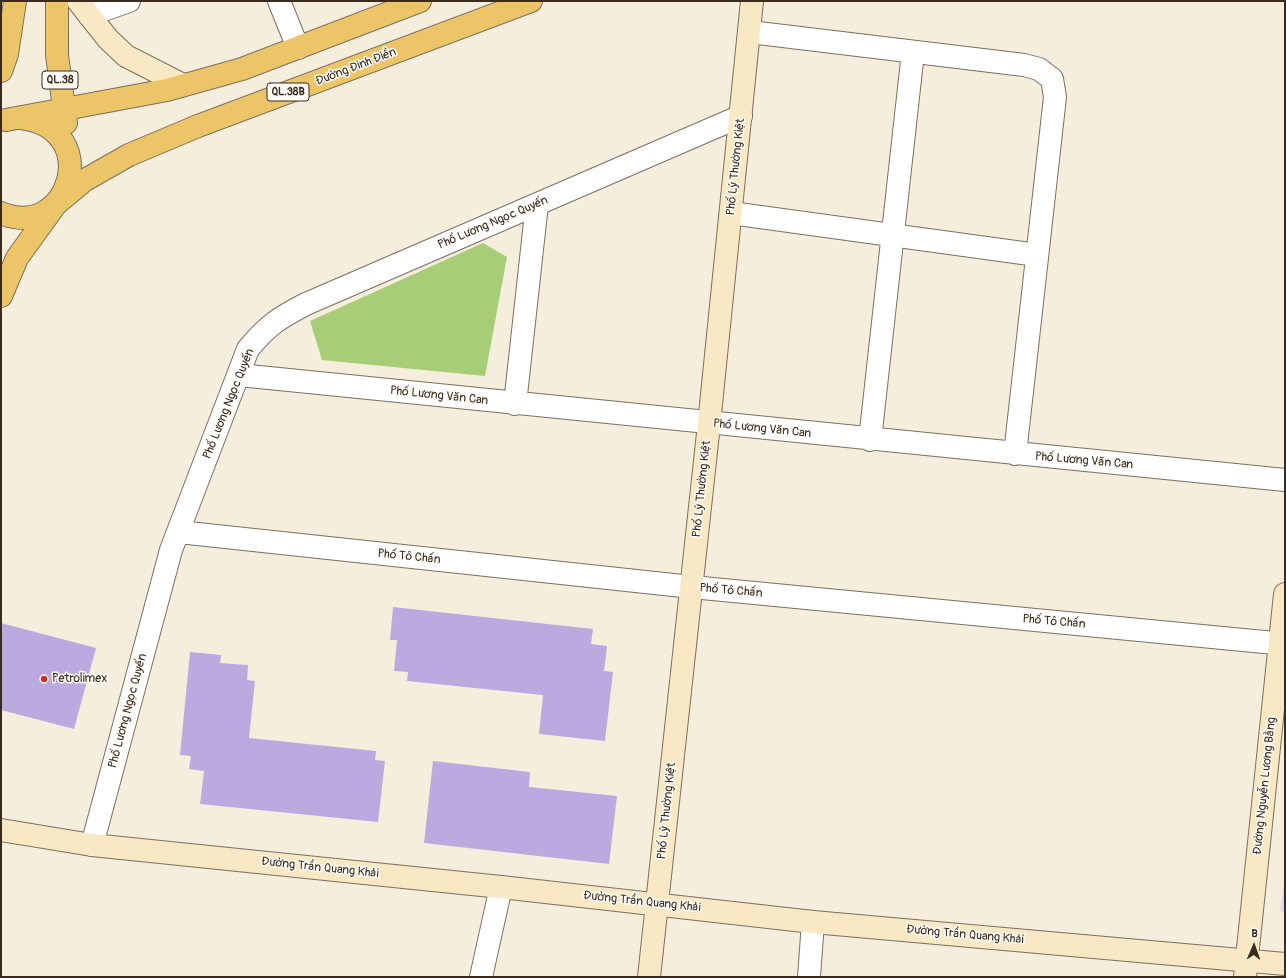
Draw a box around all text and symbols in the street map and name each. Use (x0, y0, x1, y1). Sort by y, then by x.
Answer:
street label: Đường Đinh Điền (314, 45, 398, 89)
road number: QL.38 (42, 71, 78, 89)
road number: QL.38B (267, 83, 309, 101)
street label: Phố Lý Thường Kiệt (724, 118, 748, 216)
street label: Phố Lương Ngọc Quyến (436, 193, 550, 253)
street label: Phố Lương Ngọc Quyến (200, 347, 258, 461)
street label: Phố Lương Văn Can (389, 384, 489, 408)
street label: Phố Lương Văn Can (712, 417, 812, 441)
street label: Phố Lý Thường Kiệt (690, 440, 714, 538)
street label: Phố Lương Văn Can (1034, 450, 1134, 472)
street label: Phố Tô Chấn (377, 547, 441, 567)
street label: Phố Tô Chấn (699, 581, 763, 601)
street label: Phố Tô Chấn (1022, 612, 1086, 632)
street label: Phố Lương Ngọc Quyến (106, 652, 150, 770)
place label: Petrolimex (52, 672, 107, 686)
marker: Petrolimex (39, 674, 49, 684)
street label: Đường Nguyễn Lương Bằng (1251, 716, 1279, 856)
street label: Phố Lý Thường Kiệt (655, 762, 679, 860)
street label: Đường Trần Quang Khải (261, 855, 379, 881)
street label: Đường Trần Quang Khải (583, 889, 701, 915)
street label: Đường Trần Quang Khải (906, 923, 1024, 947)
north arrow (1234, 926, 1274, 966)
text: B (1251, 927, 1258, 940)

